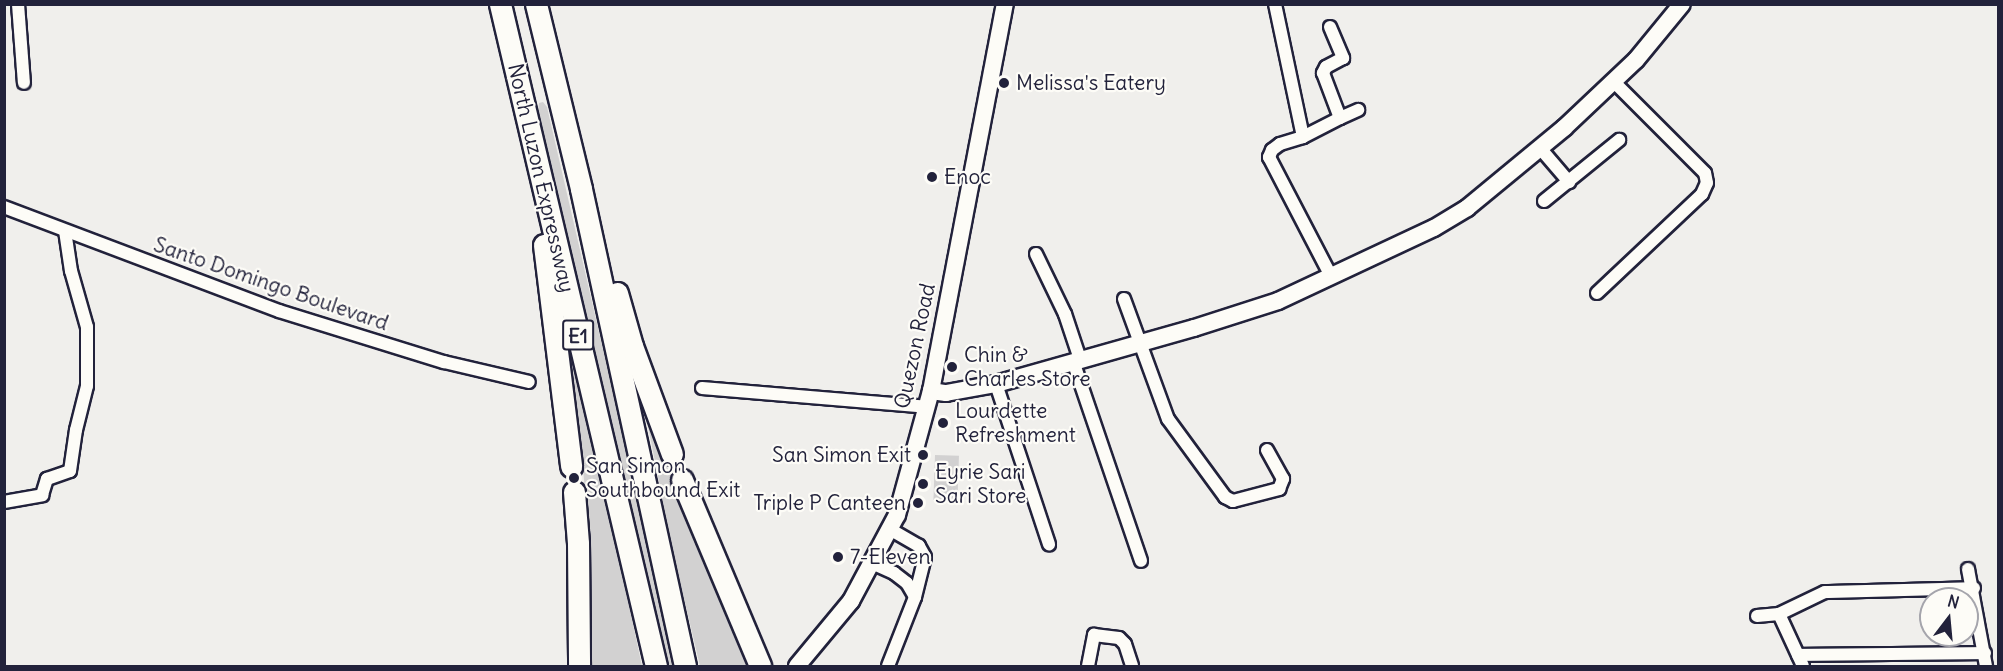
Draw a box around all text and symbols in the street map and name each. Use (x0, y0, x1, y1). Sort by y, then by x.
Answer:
street label: North Luzon Expressway (502, 61, 580, 295)
place label: Melissa's Eatery (1016, 70, 1166, 96)
marker: Melissa's Eatery (997, 76, 1011, 90)
place label: Enoc (944, 164, 991, 190)
marker: Enoc (925, 170, 939, 184)
street label: Santo Domingo Boulevard (150, 232, 392, 336)
street label: Quezon Road (889, 281, 941, 411)
road number: E1 (562, 318, 594, 352)
place label: Chin & Charles Store (964, 342, 1091, 392)
marker: Chin & Charles Store (945, 360, 959, 374)
place label: Lourdette Refreshment (955, 398, 1076, 448)
marker: Lourdette Refreshment (936, 416, 950, 430)
place label: San Simon Exit (772, 442, 911, 468)
marker: San Simon Exit (916, 448, 930, 462)
place label: San Simon Southbound Exit (586, 453, 740, 503)
place label: Eyrie Sari Sari Store (935, 459, 1026, 509)
marker: San Simon Southbound Exit (567, 471, 581, 485)
marker: Eyrie Sari Sari Store (916, 477, 930, 491)
place label: Triple P Canteen (753, 490, 906, 516)
marker: Triple P Canteen (911, 496, 925, 510)
place label: 7-Eleven (850, 544, 931, 570)
marker: 7-Eleven (831, 550, 845, 564)
north arrow (1919, 587, 1979, 647)
text: N (1945, 590, 1961, 613)

